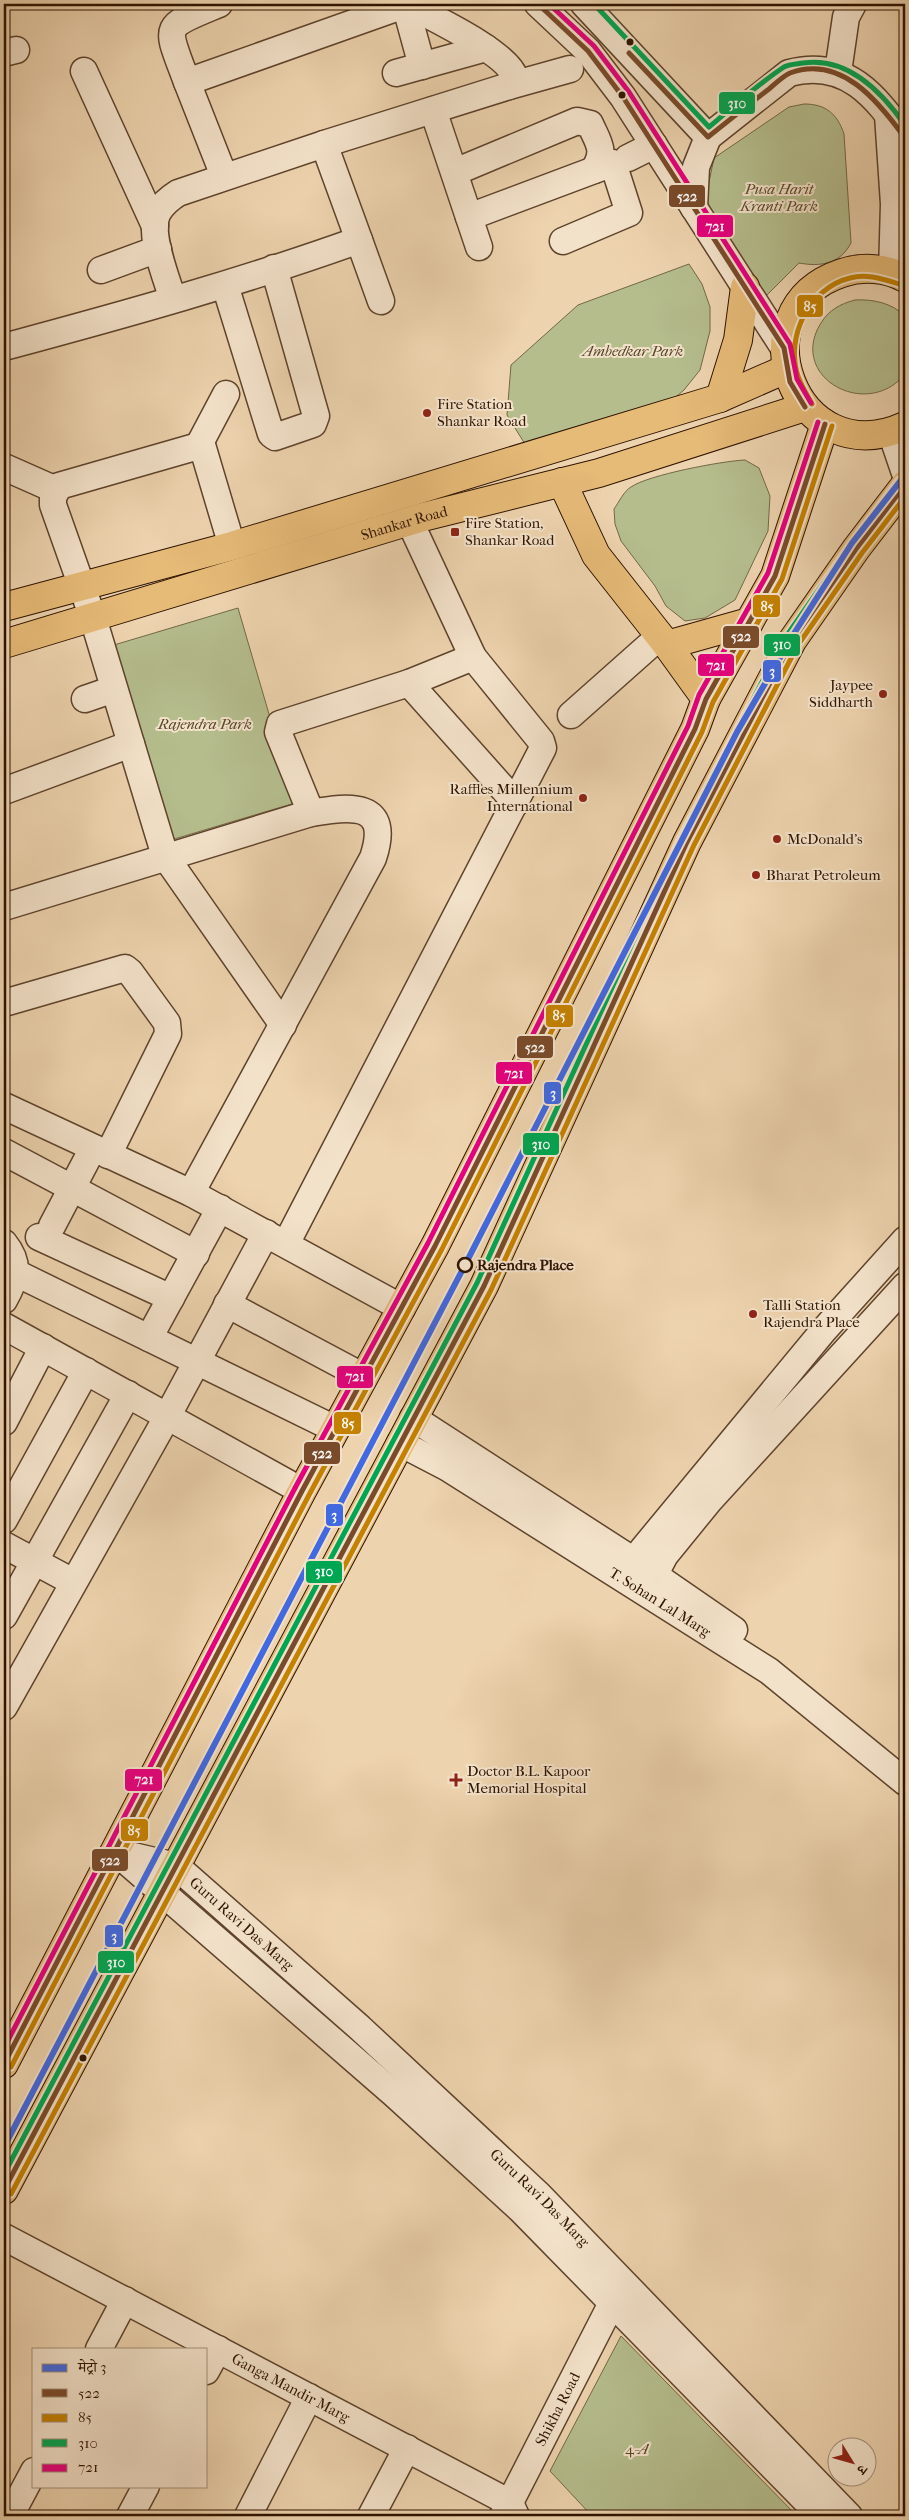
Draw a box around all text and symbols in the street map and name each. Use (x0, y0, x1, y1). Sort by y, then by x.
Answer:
unlabelled marker (625, 37, 635, 47)
unlabelled marker (617, 90, 627, 100)
line badge: 310 (718, 91, 756, 115)
text: 310 (728, 95, 746, 112)
park label: Pusa Harit Kranti Park (739, 180, 818, 215)
line badge: 522 (668, 184, 706, 208)
text: 522 (677, 188, 697, 205)
line badge: 721 (696, 214, 734, 238)
text: 721 (705, 218, 724, 235)
line badge: 85 (796, 294, 824, 318)
text: 85 (803, 298, 817, 315)
park label: Ambedkar Park (581, 342, 683, 360)
place label: Fire Station Shankar Road (437, 395, 527, 430)
marker: Fire Station Shankar Road (421, 407, 433, 419)
street label: Shankar Road (359, 502, 450, 544)
place label: Fire Station, Shankar Road (465, 514, 555, 549)
marker: Fire Station, Shankar Road (449, 526, 461, 538)
line badge: 85 (752, 594, 781, 618)
text: 85 (760, 598, 774, 615)
line badge: 522 (722, 625, 760, 649)
text: 522 (731, 628, 751, 645)
line badge: 310 (763, 633, 801, 657)
text: 310 (773, 636, 791, 653)
line badge: 721 (697, 653, 735, 677)
text: 721 (706, 657, 725, 674)
line badge: 3 (762, 659, 782, 683)
text: 3 (769, 663, 775, 680)
place label: Jaypee Siddharth (809, 676, 874, 711)
marker: Jaypee Siddharth (877, 688, 889, 700)
park label: Rajendra Park (157, 715, 252, 733)
place label: Raffles Millennium International (450, 780, 574, 815)
marker: Raffles Millennium International (577, 792, 589, 804)
place label: McDonald's (787, 830, 863, 848)
marker: McDonald's (771, 833, 783, 845)
place label: Bharat Petroleum (766, 866, 881, 884)
marker: Bharat Petroleum (750, 869, 762, 881)
line badge: 85 (545, 1004, 574, 1028)
text: 85 (552, 1007, 566, 1024)
line badge: 522 (516, 1035, 554, 1059)
text: 522 (525, 1039, 545, 1056)
line badge: 721 (495, 1061, 533, 1085)
text: 721 (504, 1065, 523, 1082)
line badge: 3 (543, 1081, 562, 1105)
text: 3 (550, 1085, 556, 1102)
line badge: 310 (522, 1132, 560, 1156)
text: 310 (532, 1136, 550, 1153)
place label: Rajendra Place (477, 1256, 574, 1274)
marker: Rajendra Place (457, 1257, 473, 1273)
place label: Talli Station Rajendra Place (763, 1296, 860, 1331)
marker: Talli Station Rajendra Place (747, 1308, 759, 1320)
line badge: 721 (336, 1365, 374, 1389)
text: 721 (345, 1368, 364, 1385)
line badge: 85 (333, 1411, 362, 1435)
text: 85 (341, 1415, 355, 1432)
line badge: 522 (303, 1441, 341, 1465)
text: 522 (312, 1445, 332, 1462)
line badge: 3 (325, 1503, 344, 1527)
text: 3 (331, 1507, 337, 1524)
line badge: 310 (305, 1560, 343, 1584)
text: 310 (315, 1563, 333, 1580)
street label: T. Sohan Lal Marg (606, 1563, 715, 1641)
place label: Doctor B.L. Kapoor Memorial Hospital (467, 1762, 591, 1797)
line badge: 721 (124, 1768, 163, 1792)
text: 721 (134, 1771, 153, 1788)
marker: Doctor B.L. Kapoor Memorial Hospital (449, 1773, 463, 1787)
line badge: 85 (120, 1818, 149, 1842)
text: 85 (127, 1822, 141, 1839)
line badge: 522 (91, 1848, 129, 1872)
text: 522 (100, 1852, 120, 1869)
street label: Guru Ravi Das Marg (186, 1873, 298, 1975)
line badge: 3 (104, 1924, 124, 1948)
text: 3 (111, 1928, 117, 1945)
line badge: 310 (97, 1950, 135, 1974)
text: 310 (107, 1954, 125, 1971)
unlabelled marker (78, 2053, 88, 2063)
street label: Guru Ravi Das Marg (486, 2145, 594, 2251)
legend (32, 2348, 208, 2488)
street label: Ganga Mandir Marg (229, 2349, 354, 2427)
text: मेट्रो 3 (77, 2358, 106, 2376)
street label: Shikha Road (531, 2369, 584, 2449)
text: 522 (78, 2384, 100, 2402)
text: 85 (78, 2408, 92, 2426)
text: 310 (78, 2434, 98, 2452)
north arrow (826, 2438, 876, 2488)
park label: 4-A (625, 2440, 650, 2458)
text: 721 (78, 2458, 98, 2476)
text: उ (853, 2461, 872, 2478)

